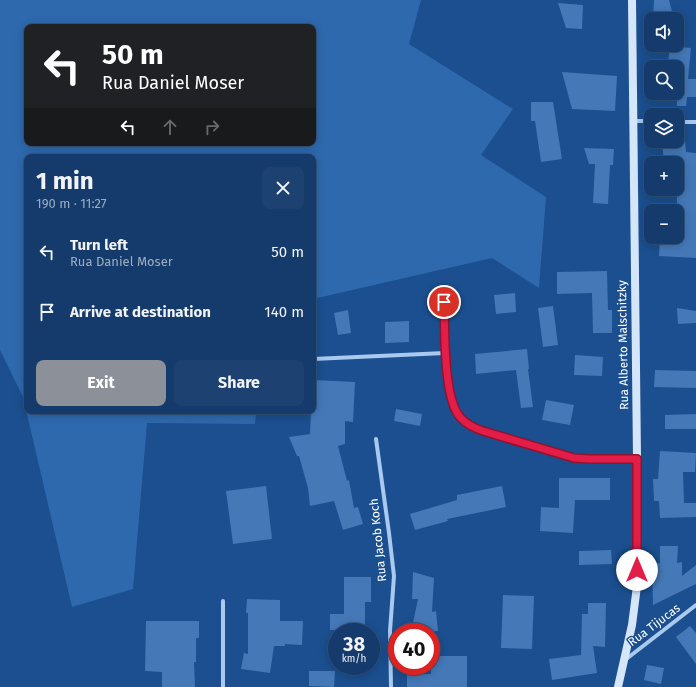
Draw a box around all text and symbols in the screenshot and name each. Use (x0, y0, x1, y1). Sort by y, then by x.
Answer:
map controls (644, 12, 684, 244)
button: sound (644, 12, 684, 52)
text: 50 m (102, 38, 164, 71)
icon: left (36, 40, 88, 92)
button: search (644, 60, 684, 100)
text: Rua Daniel Moser (102, 72, 244, 94)
button: layers (644, 108, 684, 148)
icon: left (117, 116, 139, 138)
icon: ahead (159, 116, 181, 138)
icon: right (201, 116, 223, 138)
button: + (644, 156, 684, 196)
text: 1 min (36, 167, 94, 195)
button: close (262, 167, 304, 209)
text: 190 m · 11:27 (36, 196, 107, 211)
button: − (644, 204, 684, 244)
text: Turn left (70, 236, 128, 254)
icon: left (36, 241, 58, 263)
text: 50 m (271, 243, 304, 261)
text: Rua Daniel Moser (70, 254, 173, 269)
street label: Rua Alberto Malschitzky (615, 280, 631, 410)
pin (427, 285, 461, 319)
icon: arrive (433, 291, 455, 313)
icon: arrive (36, 301, 58, 323)
text: Arrive at destination (70, 303, 211, 321)
text: 140 m (264, 303, 304, 321)
button: Exit (36, 360, 166, 406)
button: Share (174, 360, 304, 406)
street label: Rua Jacob Koch (367, 498, 389, 582)
position arrow (616, 549, 658, 591)
street label: Rua Tijucas (625, 601, 683, 649)
speed limit sign: 40 (388, 623, 440, 675)
text: 38 (343, 632, 365, 656)
text: km/h (342, 653, 366, 665)

